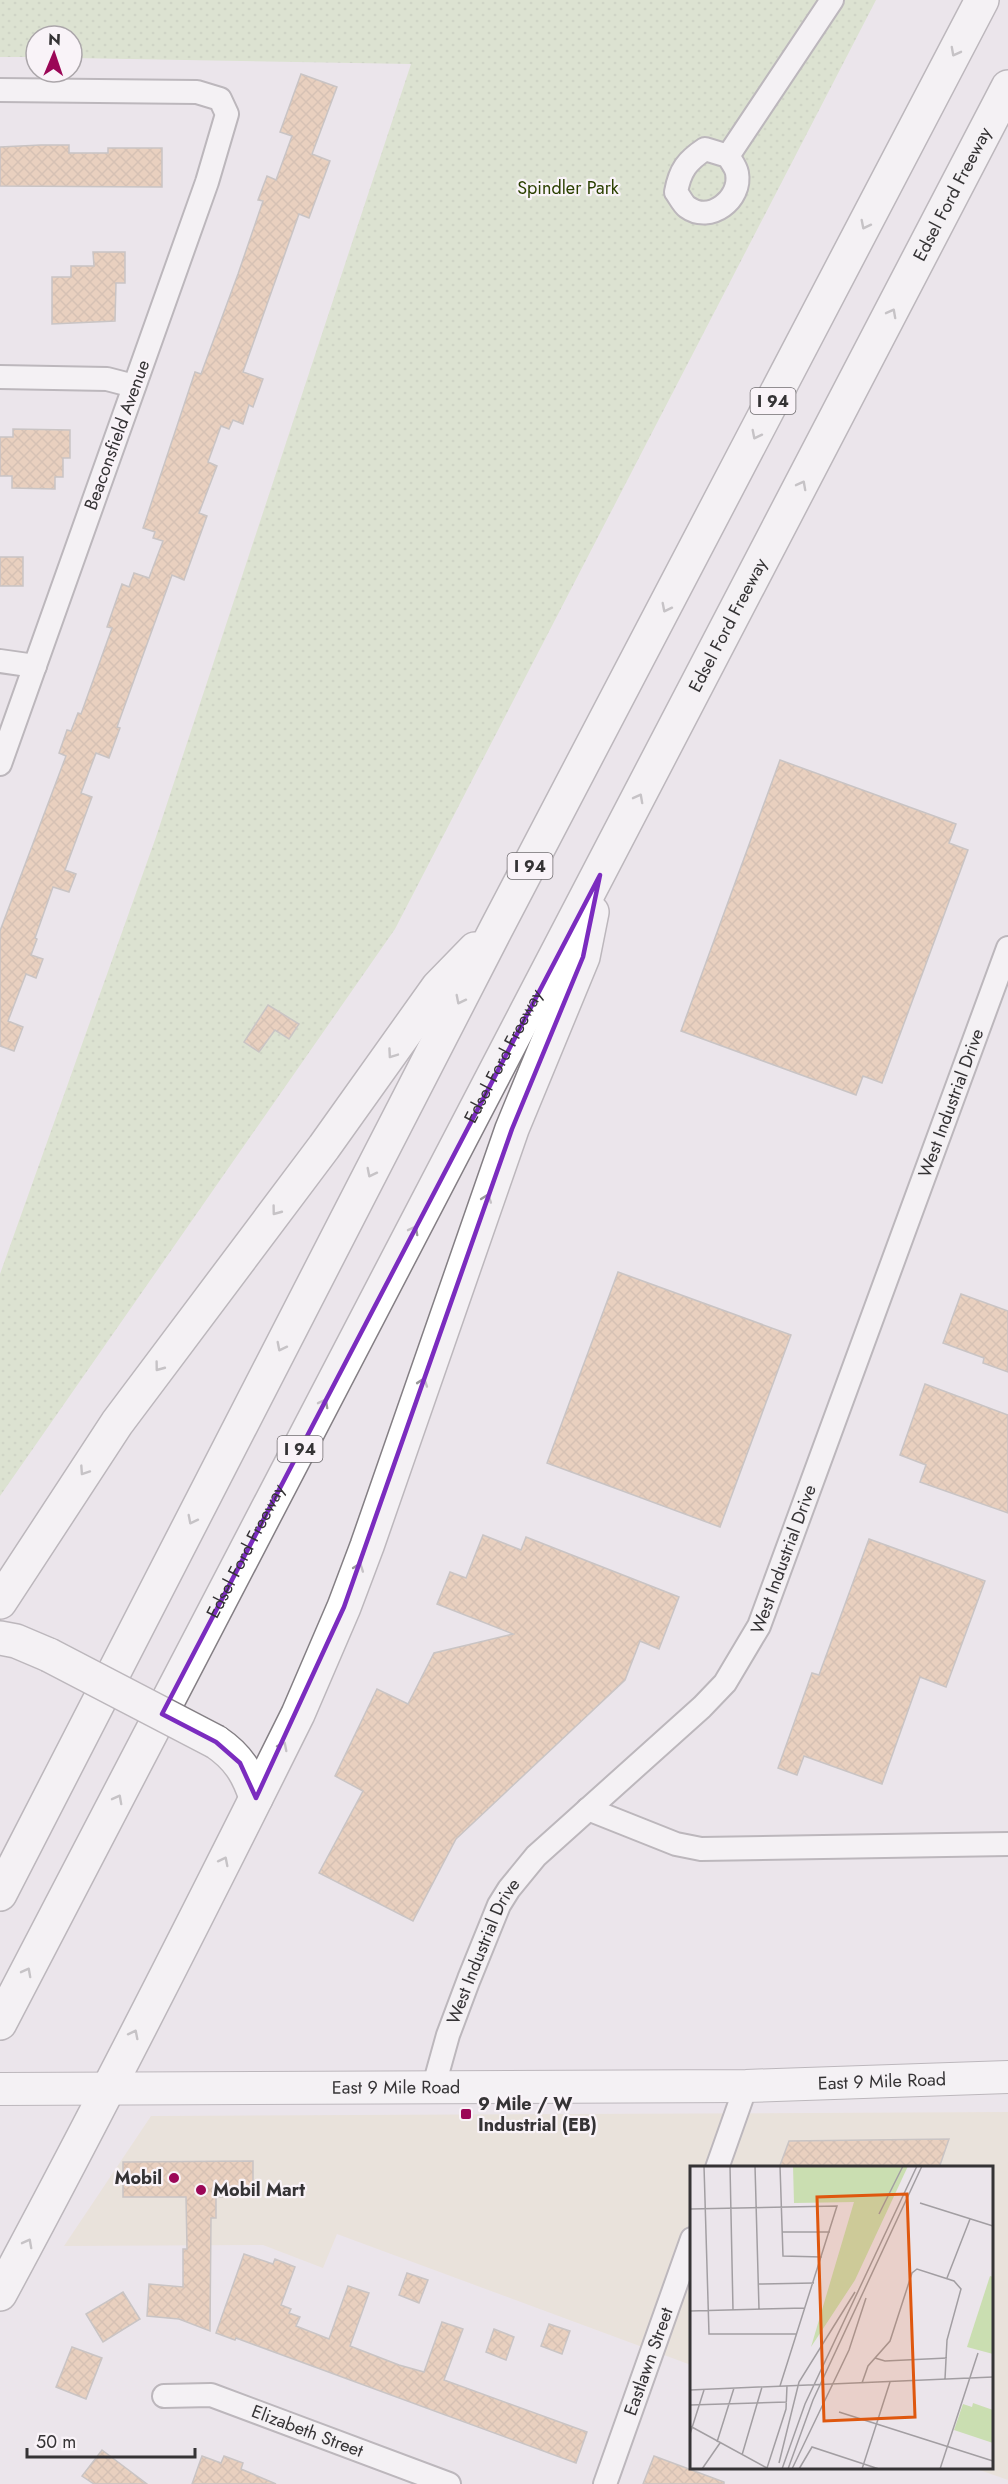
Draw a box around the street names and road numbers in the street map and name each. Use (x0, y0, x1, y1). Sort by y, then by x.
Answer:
street label: Edsel Ford Freeway (907, 122, 998, 266)
street label: Beaconsfield Avenue (78, 356, 156, 514)
road number: I 94 (750, 388, 796, 414)
street label: Edsel Ford Freeway (682, 553, 774, 697)
road number: I 94 (508, 853, 552, 879)
street label: Edsel Ford Freeway (458, 984, 549, 1128)
street label: West Industrial Drive (912, 1025, 990, 1181)
road number: I 94 (278, 1436, 322, 1462)
street label: Edsel Ford Freeway (200, 1479, 291, 1623)
street label: West Industrial Drive (744, 1481, 823, 1637)
street label: West Industrial Drive (440, 1872, 526, 2028)
street label: East 9 Mile Road (817, 2066, 946, 2097)
street label: East 9 Mile Road (332, 2074, 460, 2101)
street label: Eastlawn Street (617, 2303, 680, 2419)
street label: Elizabeth Street (248, 2398, 368, 2464)

